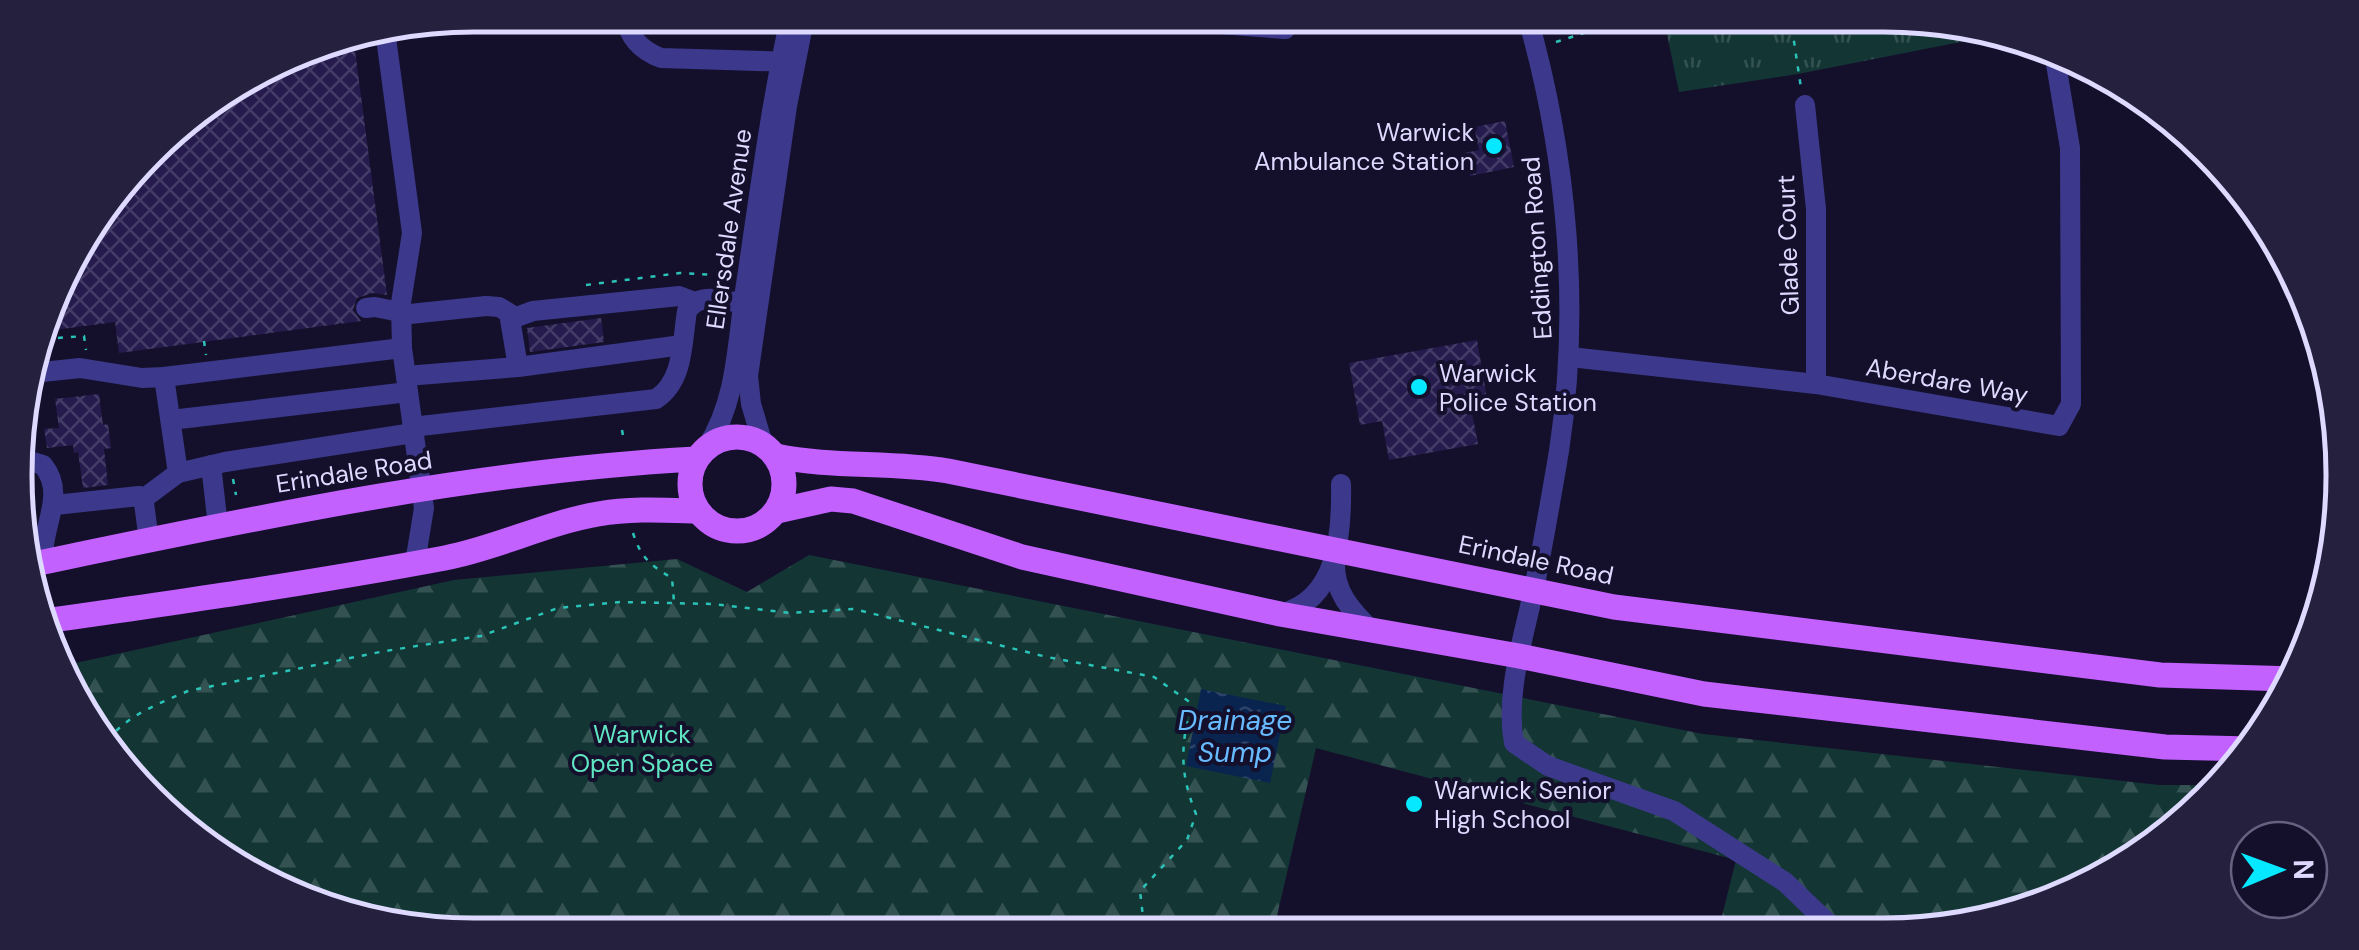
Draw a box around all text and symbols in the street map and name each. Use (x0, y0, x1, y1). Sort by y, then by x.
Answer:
place label: Warwick Ambulance Station (1254, 116, 1474, 178)
street label: Ellersdale Avenue (699, 127, 759, 331)
marker: Warwick Ambulance Station (1483, 135, 1505, 157)
street label: Eddington Road (1514, 155, 1560, 341)
street label: Glade Court (1769, 174, 1807, 316)
street label: Aberdare Way (1863, 350, 2031, 412)
place label: Warwick Police Station (1439, 357, 1597, 419)
marker: Warwick Police Station (1408, 376, 1430, 398)
street label: Erindale Road (274, 443, 434, 501)
street label: Erindale Road (1455, 527, 1617, 593)
water label: Drainage Sump (1178, 702, 1292, 771)
park label: Warwick Open Space (571, 718, 713, 780)
place label: Warwick Senior High School (1434, 774, 1612, 836)
marker: Warwick Senior High School (1403, 793, 1425, 815)
north arrow (2229, 820, 2329, 920)
text: N (2285, 859, 2322, 880)

